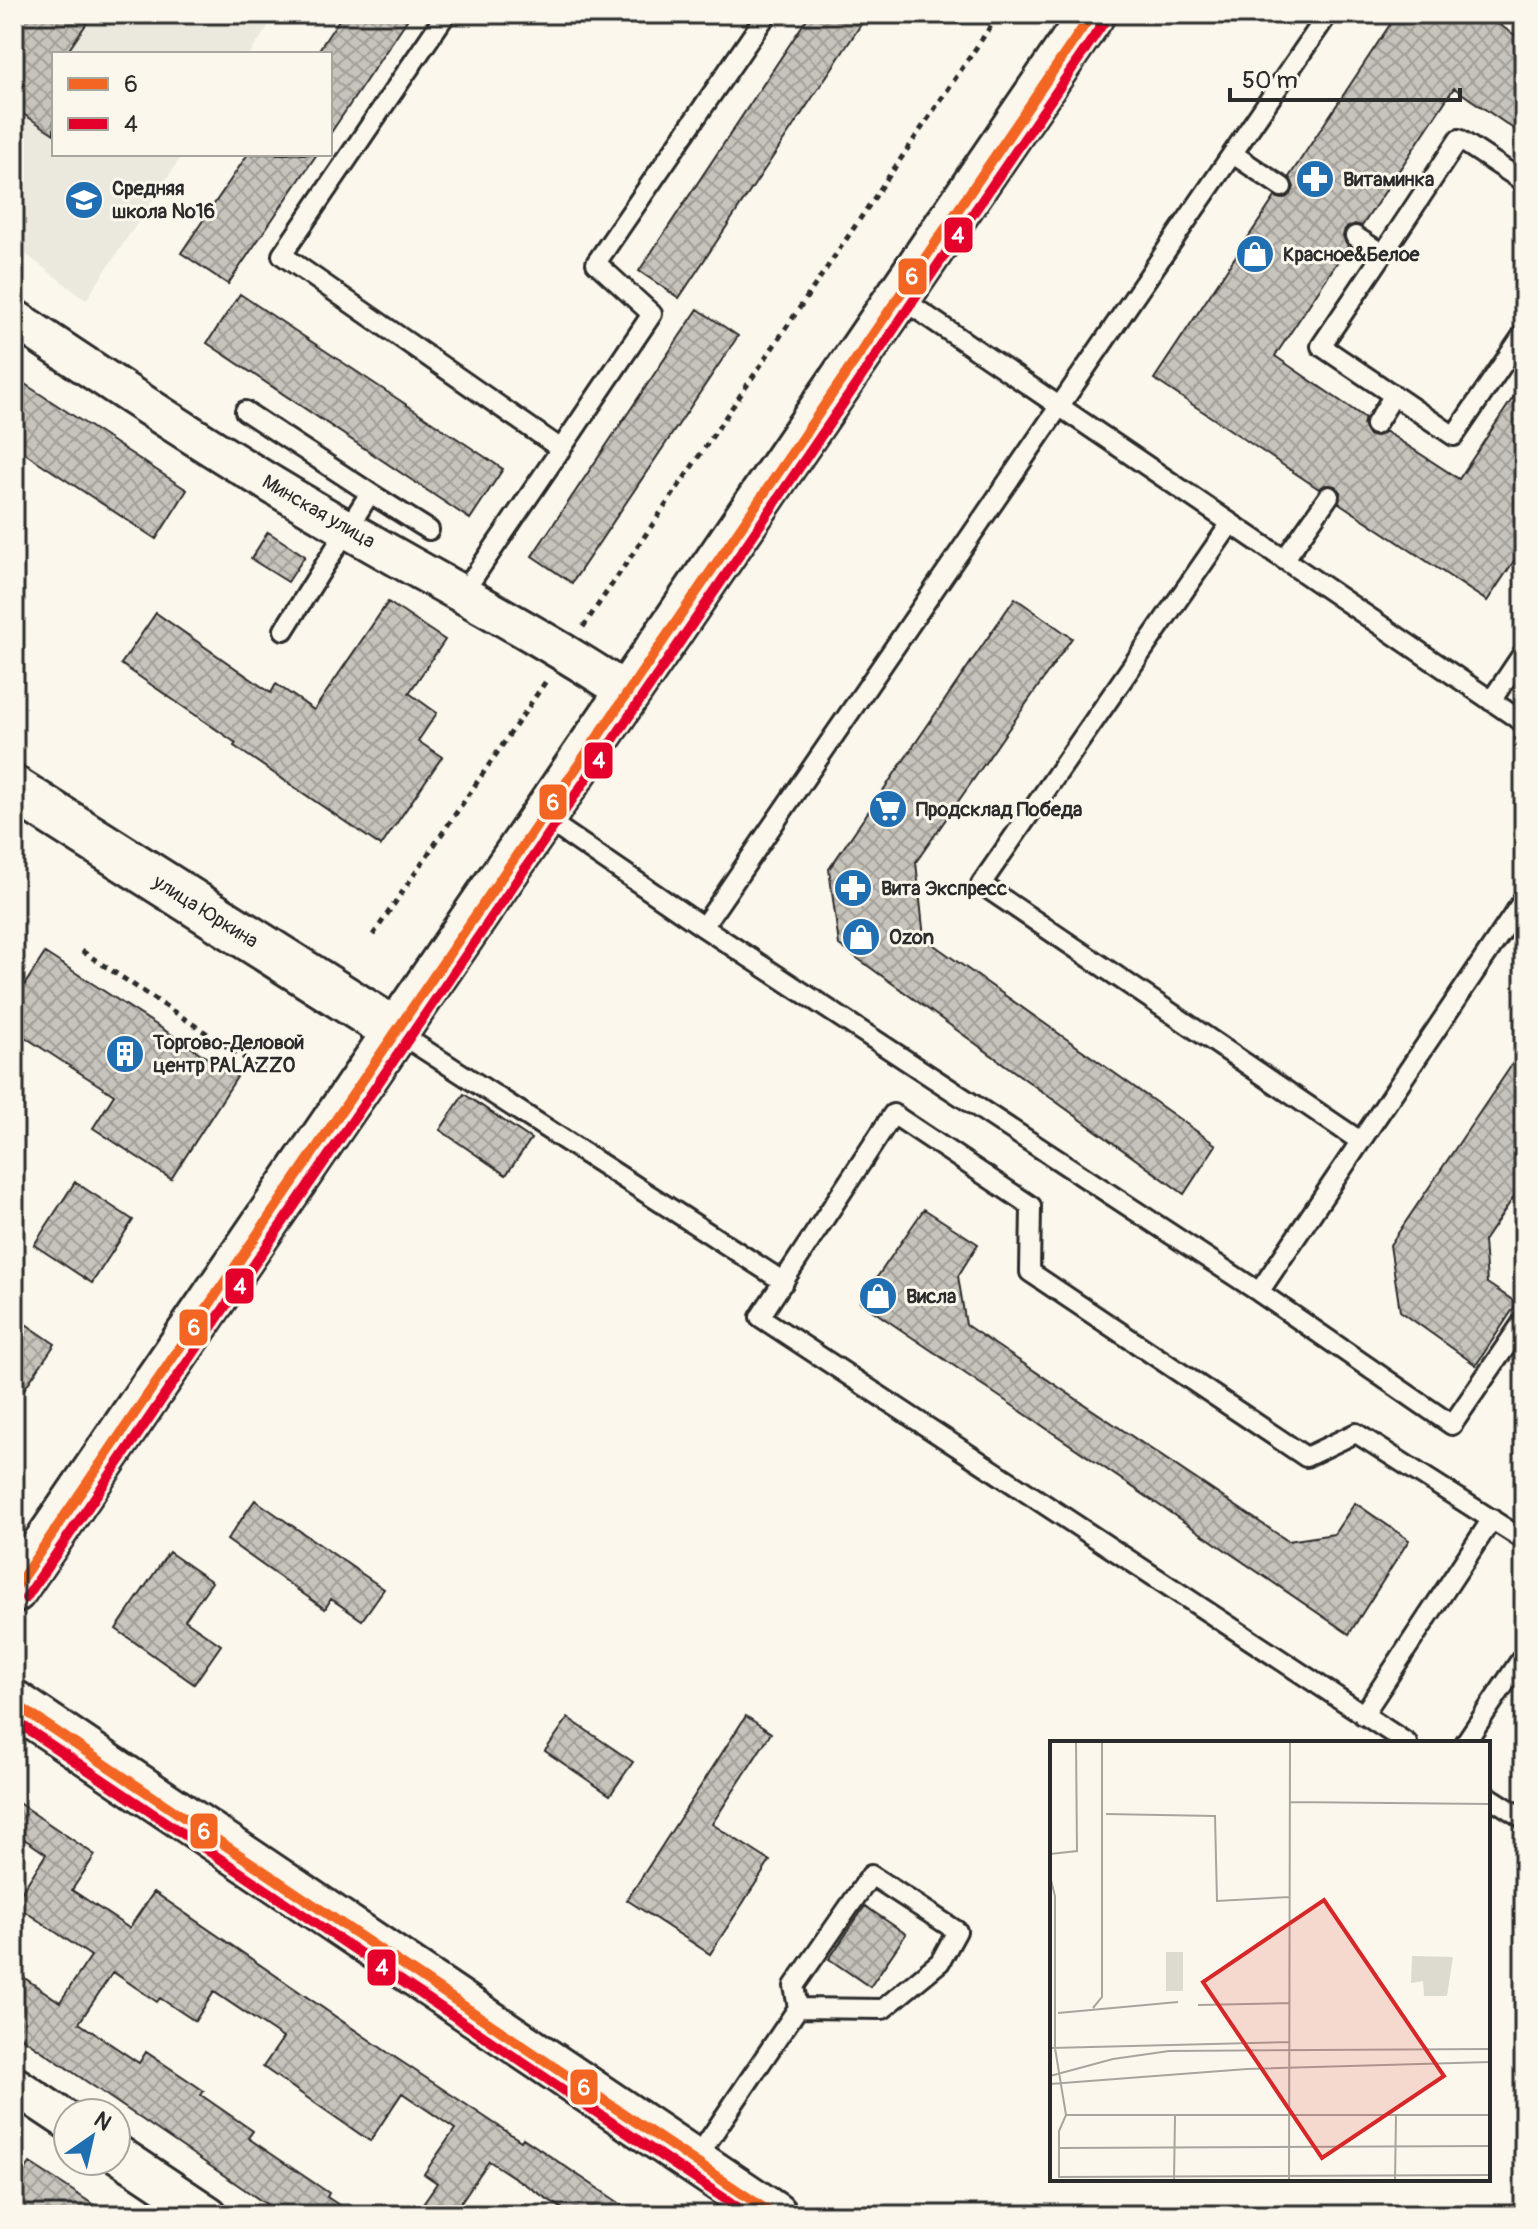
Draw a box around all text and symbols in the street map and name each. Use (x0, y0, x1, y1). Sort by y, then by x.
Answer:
legend (52, 52, 332, 156)
scale bar (1230, 52, 1460, 102)
text: 50 m (1242, 66, 1298, 95)
text: 6 (124, 70, 138, 99)
text: 4 (124, 110, 138, 139)
pharmacy icon: Витаминка (1294, 158, 1336, 200)
place label: Витаминка (1343, 167, 1434, 192)
place label: Средняя школа №16 (112, 176, 215, 224)
school or university icon: Средняя школа №16 (63, 179, 105, 221)
line badge: 4 (943, 216, 974, 254)
text: 4 (952, 222, 965, 250)
shop icon: Красное&Белое (1234, 233, 1276, 275)
place label: Красное&Белое (1283, 242, 1421, 267)
line badge: 6 (897, 257, 928, 296)
text: 6 (906, 263, 919, 291)
street label: Минская улица (258, 469, 380, 554)
line badge: 4 (583, 741, 614, 780)
text: 4 (593, 747, 606, 775)
line badge: 6 (538, 783, 568, 821)
supermarket icon: Продсклад Победа (867, 788, 909, 830)
text: 6 (547, 789, 560, 817)
place label: Продсклад Победа (916, 797, 1082, 822)
pharmacy icon: Вита Экспресс (832, 867, 874, 909)
street label: улица Юркина (148, 869, 263, 954)
place label: Вита Экспресс (881, 876, 1007, 901)
shop icon: Ozon (840, 916, 882, 958)
place label: Ozon (889, 925, 934, 950)
place label: Торгово-Деловой центр PALAZZO (152, 1030, 304, 1078)
building icon: Торгово-Деловой центр PALAZZO (104, 1033, 146, 1075)
line badge: 4 (224, 1267, 255, 1305)
text: 4 (234, 1273, 247, 1301)
shop icon: Висла (857, 1275, 899, 1317)
place label: Висла (906, 1284, 956, 1309)
line badge: 6 (178, 1308, 209, 1347)
text: 6 (188, 1314, 201, 1342)
inset map (1050, 1741, 1490, 2181)
line badge: 6 (189, 1812, 219, 1850)
text: 6 (198, 1818, 211, 1846)
line badge: 4 (366, 1948, 397, 1987)
text: 4 (376, 1954, 389, 1982)
line badge: 6 (569, 2068, 599, 2106)
text: 6 (578, 2074, 591, 2102)
north arrow (52, 2097, 132, 2177)
text: N (89, 2105, 117, 2137)

